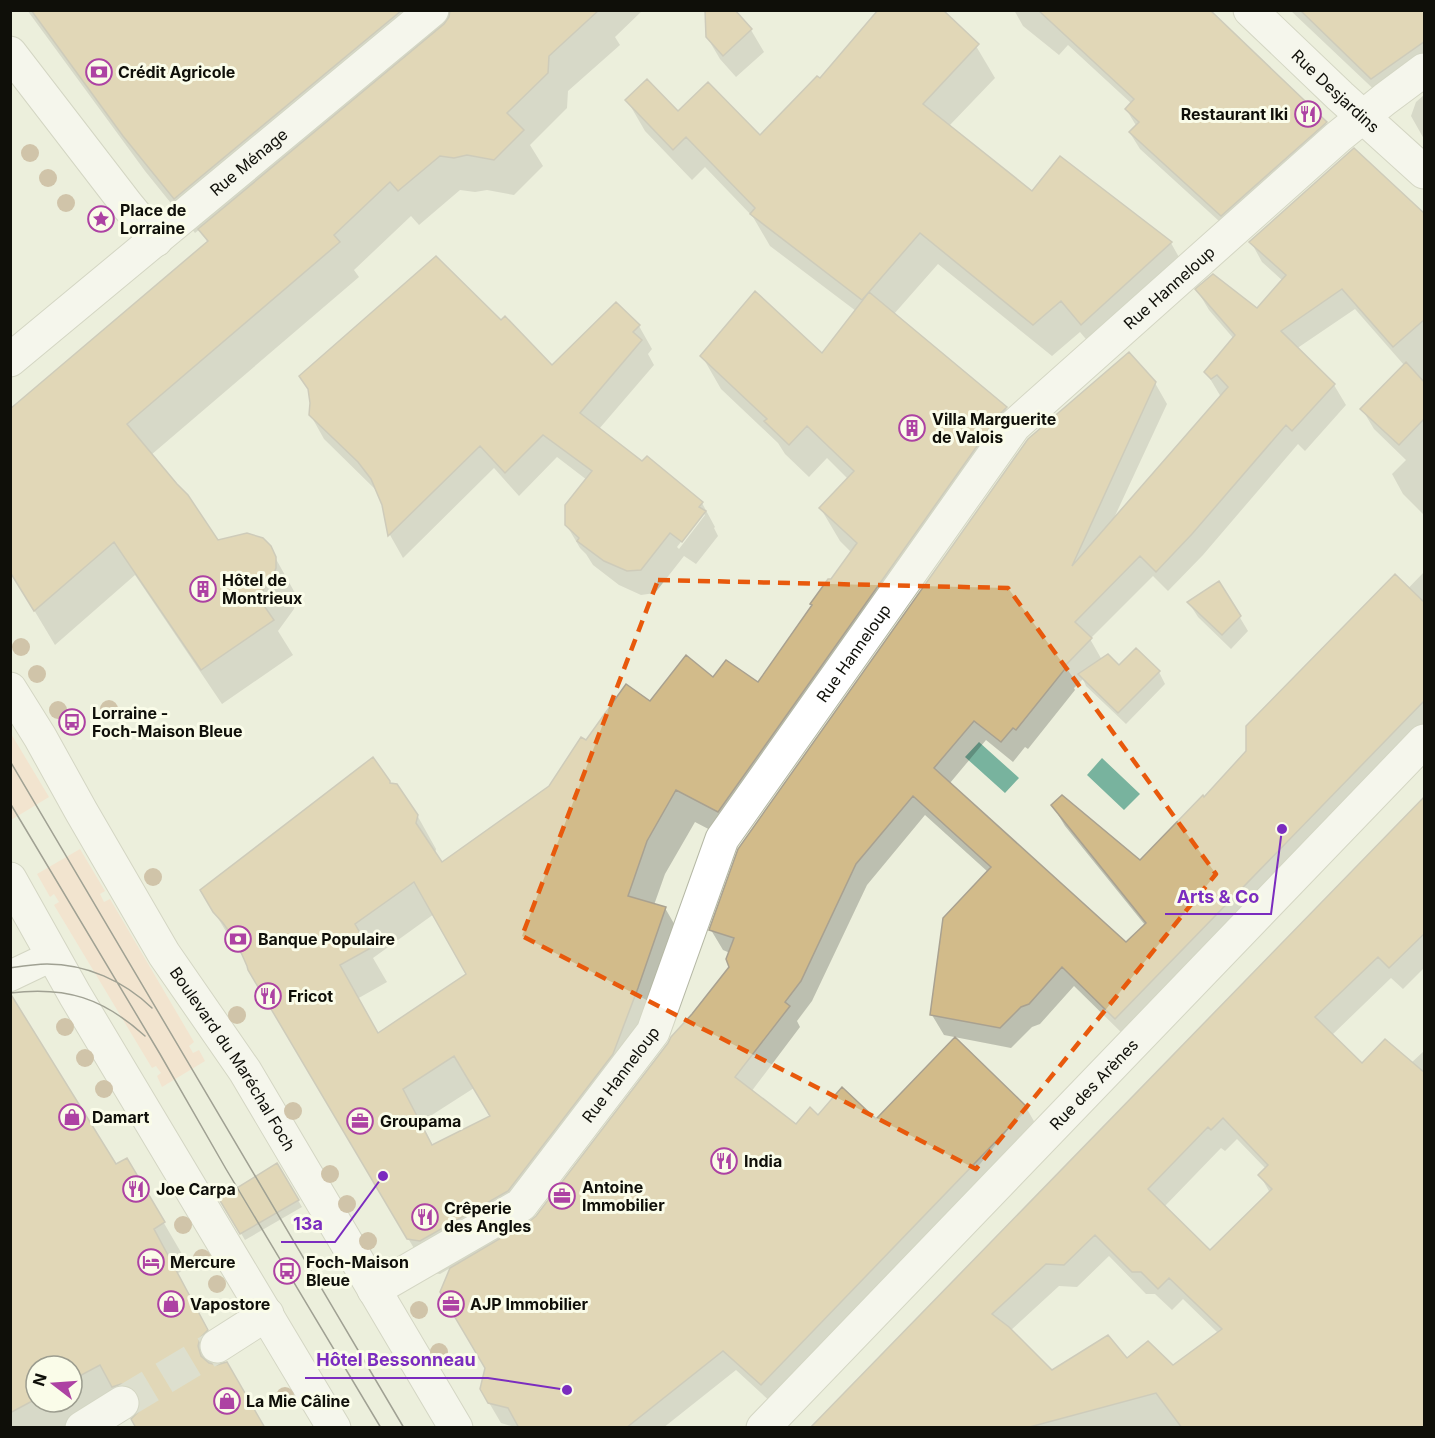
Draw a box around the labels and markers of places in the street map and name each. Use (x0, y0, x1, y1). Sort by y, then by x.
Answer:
bank icon: Crédit Agricole (84, 57, 114, 87)
place label: Crédit Agricole (118, 62, 235, 82)
restaurant icon: Restaurant Iki (1293, 99, 1323, 129)
place label: Restaurant Iki (1181, 104, 1288, 124)
place label: Place de Lorraine (120, 200, 186, 238)
place icon: Place de Lorraine (86, 204, 116, 234)
place label: Villa Marguerite de Valois (932, 409, 1056, 447)
building icon: Villa Marguerite de Valois (897, 413, 927, 443)
place label: Hôtel de Montrieux (222, 570, 302, 608)
building icon: Hôtel de Montrieux (188, 574, 218, 604)
place label: Lorraine - Foch-Maison Bleue (92, 703, 243, 741)
bus stop icon: Lorraine - Foch-Maison Bleue (57, 707, 87, 737)
callout: Arts & Co (1165, 878, 1271, 914)
bank icon: Banque Populaire (223, 924, 253, 954)
place label: Banque Populaire (258, 929, 395, 949)
restaurant icon: Fricot (253, 981, 283, 1011)
place label: Fricot (288, 986, 333, 1006)
shop icon: Damart (57, 1102, 87, 1132)
office icon: Groupama (345, 1106, 375, 1136)
place label: Damart (92, 1107, 150, 1127)
place label: Groupama (380, 1111, 461, 1131)
restaurant icon: India (709, 1146, 739, 1176)
place label: India (744, 1151, 782, 1171)
restaurant icon: Joe Carpa (121, 1174, 151, 1204)
place label: Antoine Immobilier (582, 1177, 665, 1215)
place label: Joe Carpa (156, 1179, 236, 1199)
office icon: Antoine Immobilier (547, 1181, 577, 1211)
place label: Crêperie des Angles (444, 1198, 531, 1236)
restaurant icon: Crêperie des Angles (410, 1202, 440, 1232)
callout: 13a (281, 1206, 335, 1242)
hotel icon: Mercure (136, 1247, 166, 1277)
place label: Mercure (170, 1252, 236, 1272)
place label: Foch-Maison Bleue (306, 1252, 409, 1290)
bus stop icon: Foch-Maison Bleue (272, 1256, 302, 1286)
shop icon: Vapostore (156, 1289, 186, 1319)
office icon: AJP Immobilier (436, 1289, 466, 1319)
place label: Vapostore (190, 1294, 270, 1314)
place label: AJP Immobilier (470, 1294, 589, 1314)
callout: Hôtel Bessonneau (305, 1342, 488, 1378)
shop icon: La Mie Câline (212, 1386, 242, 1416)
place label: La Mie Câline (246, 1391, 350, 1411)

